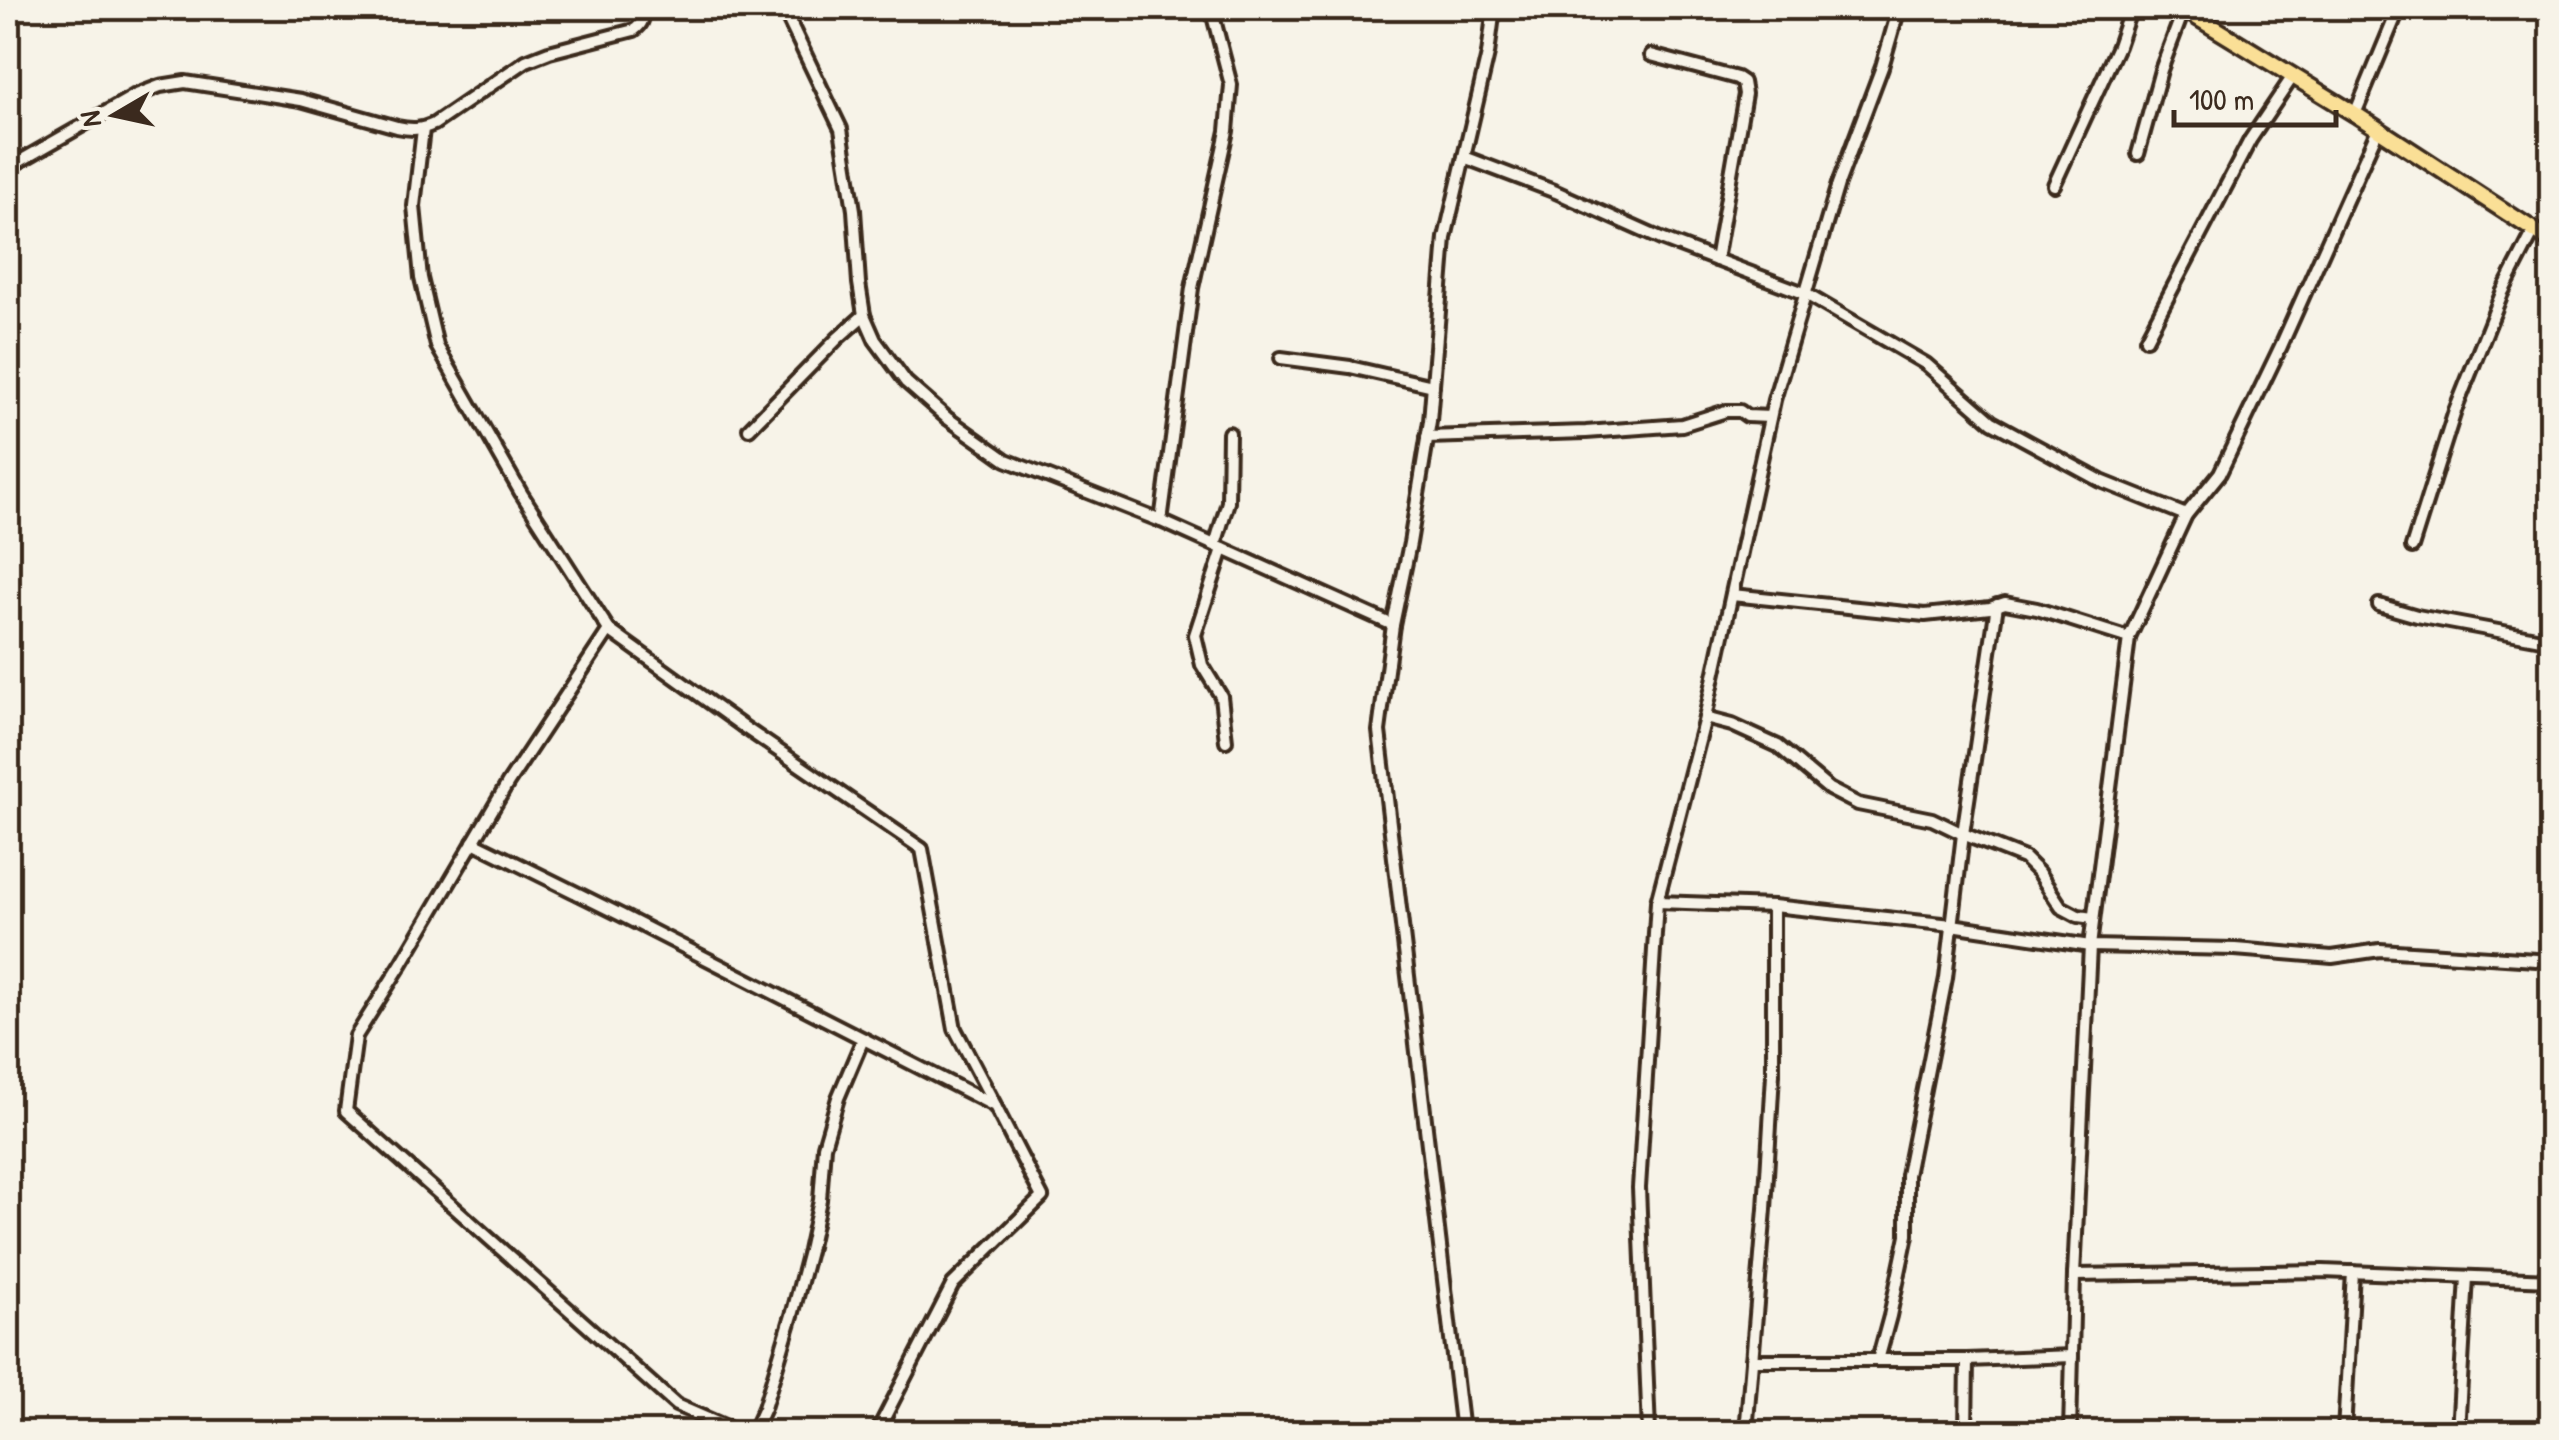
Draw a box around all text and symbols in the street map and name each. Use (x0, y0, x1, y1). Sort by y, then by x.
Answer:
north arrow (65, 65, 165, 165)
scale bar (2174, 65, 2336, 127)
text: 100 m (2189, 79, 2254, 119)
text: N (70, 108, 110, 129)

